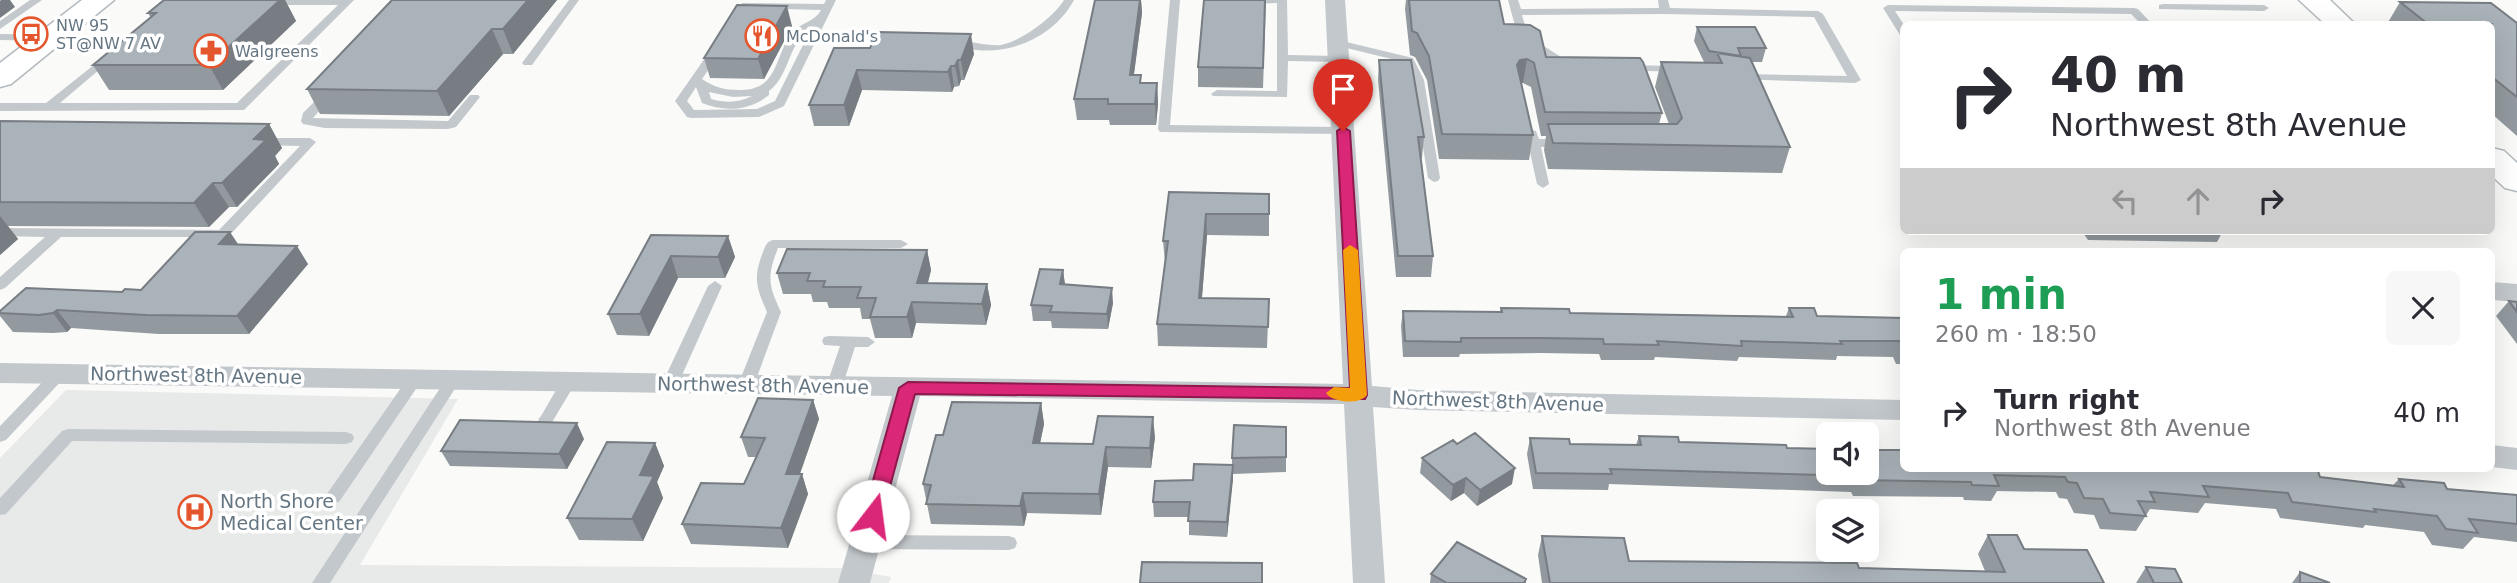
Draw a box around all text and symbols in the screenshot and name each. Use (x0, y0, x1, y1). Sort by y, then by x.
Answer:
bus stop icon: NW 95 ST@NW 7 AV (12, 15, 50, 53)
place label: NW 95 ST@NW 7 AV (56, 16, 161, 53)
restaurant icon: McDonald's (743, 17, 781, 55)
place label: McDonald's (786, 27, 878, 46)
pharmacy icon: Walgreens (192, 32, 230, 70)
place label: Walgreens (235, 42, 319, 61)
text: 40 m (2050, 47, 2186, 104)
icon: right (1935, 49, 2026, 140)
pin (1313, 59, 1373, 131)
icon: arrive (1324, 70, 1362, 108)
text: Northwest 8th Avenue (2050, 106, 2407, 144)
icon: left (2106, 182, 2144, 220)
icon: ahead (2179, 182, 2217, 220)
icon: right (2252, 182, 2290, 220)
text: 1 min (1935, 270, 2067, 319)
button: close (2386, 271, 2460, 345)
text: 260 m · 18:50 (1935, 321, 2097, 347)
street label: Northwest 8th Avenue (90, 362, 302, 388)
street label: Northwest 8th Avenue (657, 372, 869, 398)
text: Turn right (1994, 385, 2139, 415)
street label: Northwest 8th Avenue (1392, 386, 1604, 416)
icon: right (1935, 394, 1973, 432)
text: 40 m (2393, 398, 2460, 428)
text: Northwest 8th Avenue (1994, 415, 2251, 441)
map controls (1816, 422, 1879, 562)
button: sound (1816, 422, 1879, 485)
position arrow (836, 479, 910, 553)
place label: North Shore Medical Center (220, 490, 363, 534)
hospital icon: North Shore Medical Center (176, 493, 214, 531)
button: layers (1816, 499, 1879, 562)

